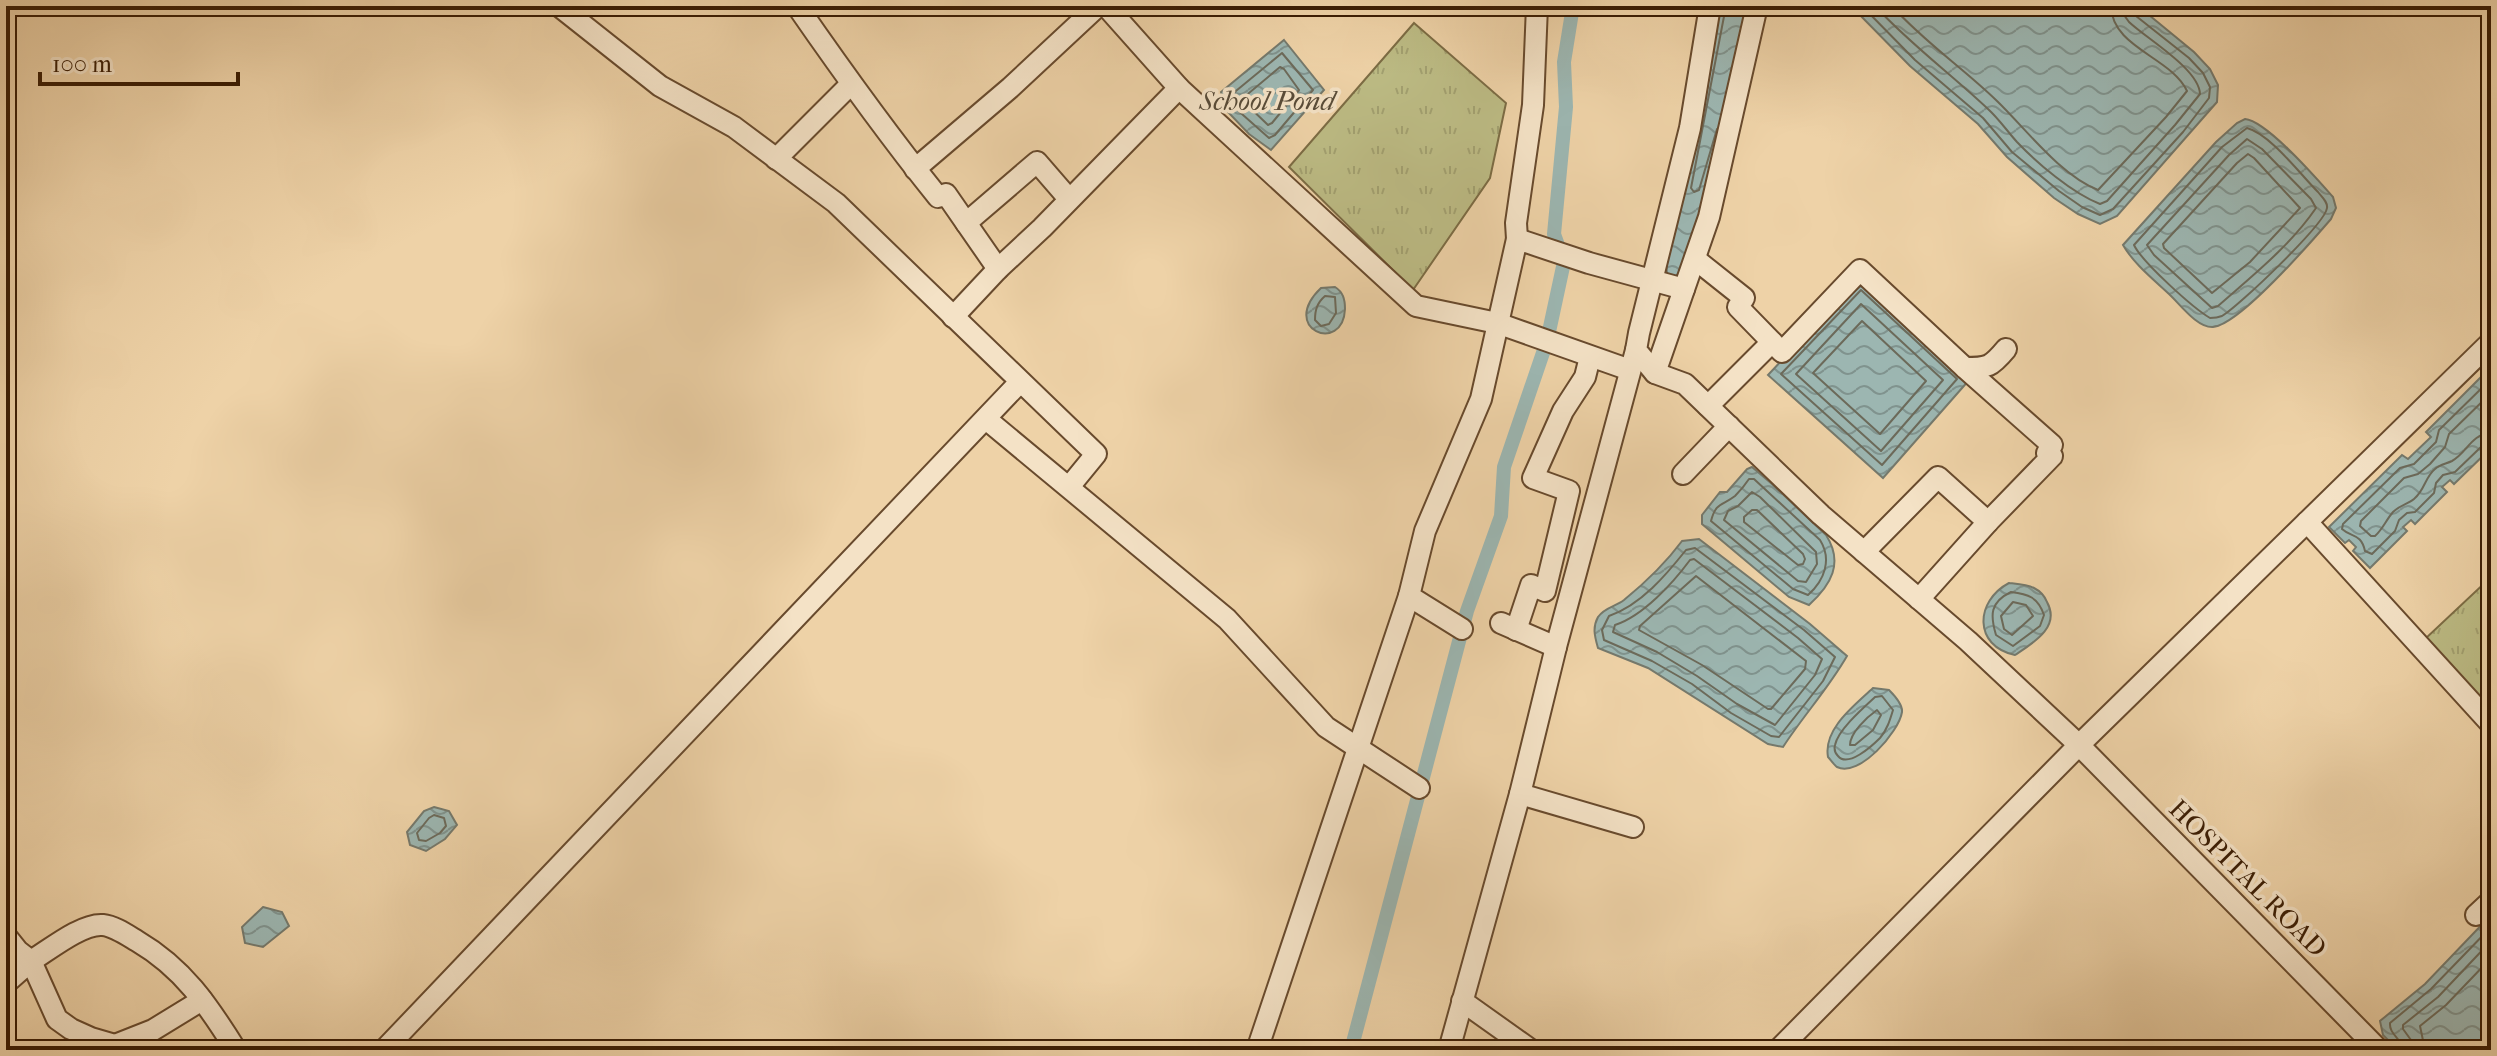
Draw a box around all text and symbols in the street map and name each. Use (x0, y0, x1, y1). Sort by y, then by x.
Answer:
scale bar (40, 36, 238, 86)
text: 100 m (52, 50, 112, 78)
water label: School Pond (1198, 84, 1339, 117)
street label: HOSPITAL ROAD (2163, 793, 2333, 963)

